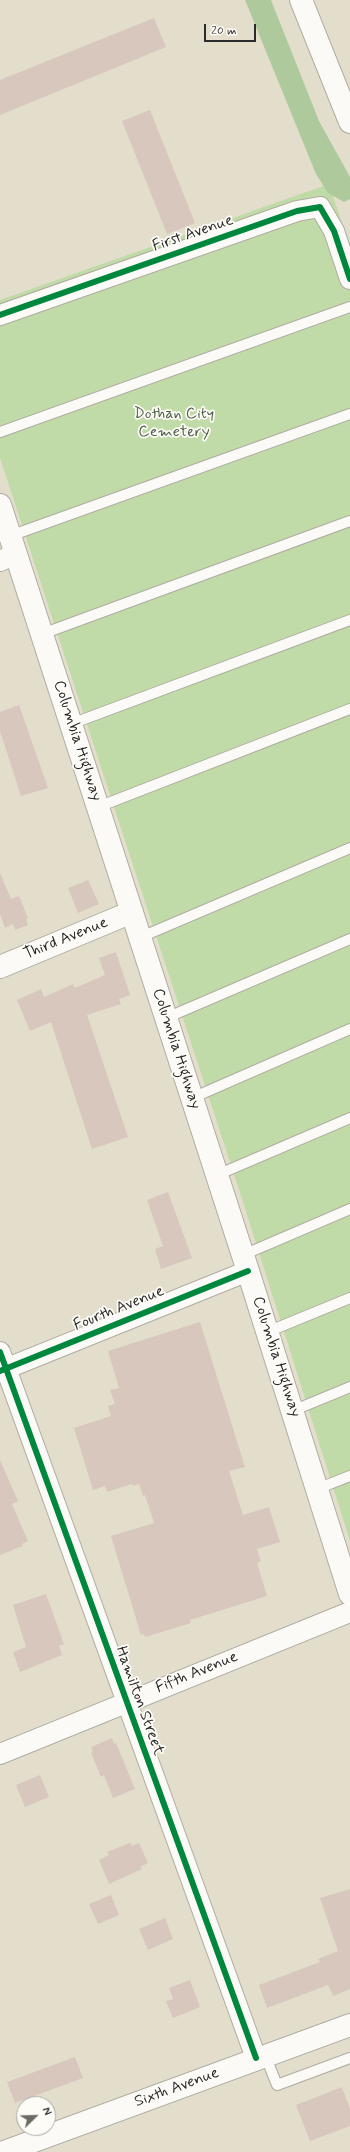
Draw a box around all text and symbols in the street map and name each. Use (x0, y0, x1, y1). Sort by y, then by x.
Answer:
scale bar (206, 16, 258, 42)
text: 20 m (211, 23, 237, 39)
street label: First Avenue (150, 211, 236, 257)
park label: Dothan City Cemetery (134, 405, 214, 443)
street label: Columbia Highway (48, 678, 106, 804)
street label: Third Avenue (21, 913, 111, 965)
street label: Columbia Highway (147, 986, 205, 1112)
street label: Fourth Avenue (71, 1282, 167, 1336)
street label: Columbia Highway (247, 1294, 305, 1420)
street label: Hamilton Street (110, 1644, 168, 1758)
street label: Fifth Avenue (153, 1648, 241, 1698)
street label: Sixth Avenue (132, 2064, 222, 2112)
north arrow (16, 2096, 56, 2136)
text: N (38, 2106, 54, 2118)

